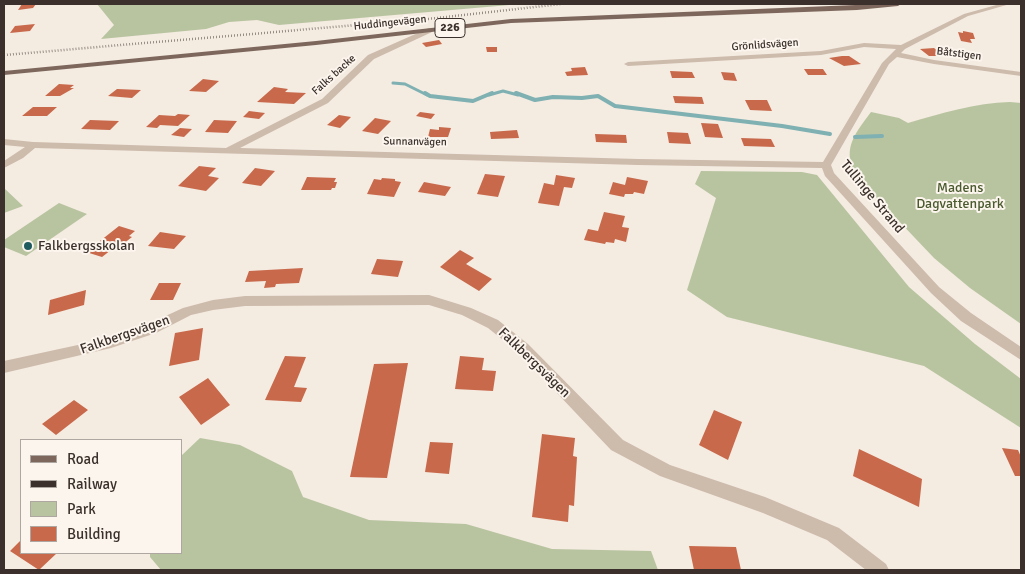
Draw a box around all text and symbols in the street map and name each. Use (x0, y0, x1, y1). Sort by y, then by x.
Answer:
street label: Huddingevägen (353, 13, 427, 33)
road number: 226 (435, 18, 465, 38)
street label: Grönlidsvägen (731, 36, 799, 54)
street label: Båtstigen (936, 45, 982, 63)
street label: Falks backe (309, 52, 359, 98)
street label: Sunnanvägen (383, 135, 447, 149)
street label: Tullinge Strand (837, 157, 907, 237)
park label: Madens Dagvattenpark (916, 180, 1004, 212)
place label: Falkbergsskolan (38, 238, 135, 254)
marker: Falkbergsskolan (22, 240, 34, 252)
street label: Falkbergsvägen (78, 312, 172, 358)
street label: Falkbergsvägen (495, 325, 573, 401)
legend (20, 439, 182, 554)
text: Road (67, 450, 99, 468)
text: Railway (67, 475, 117, 493)
text: Park (67, 500, 96, 518)
text: Building (67, 525, 121, 543)

